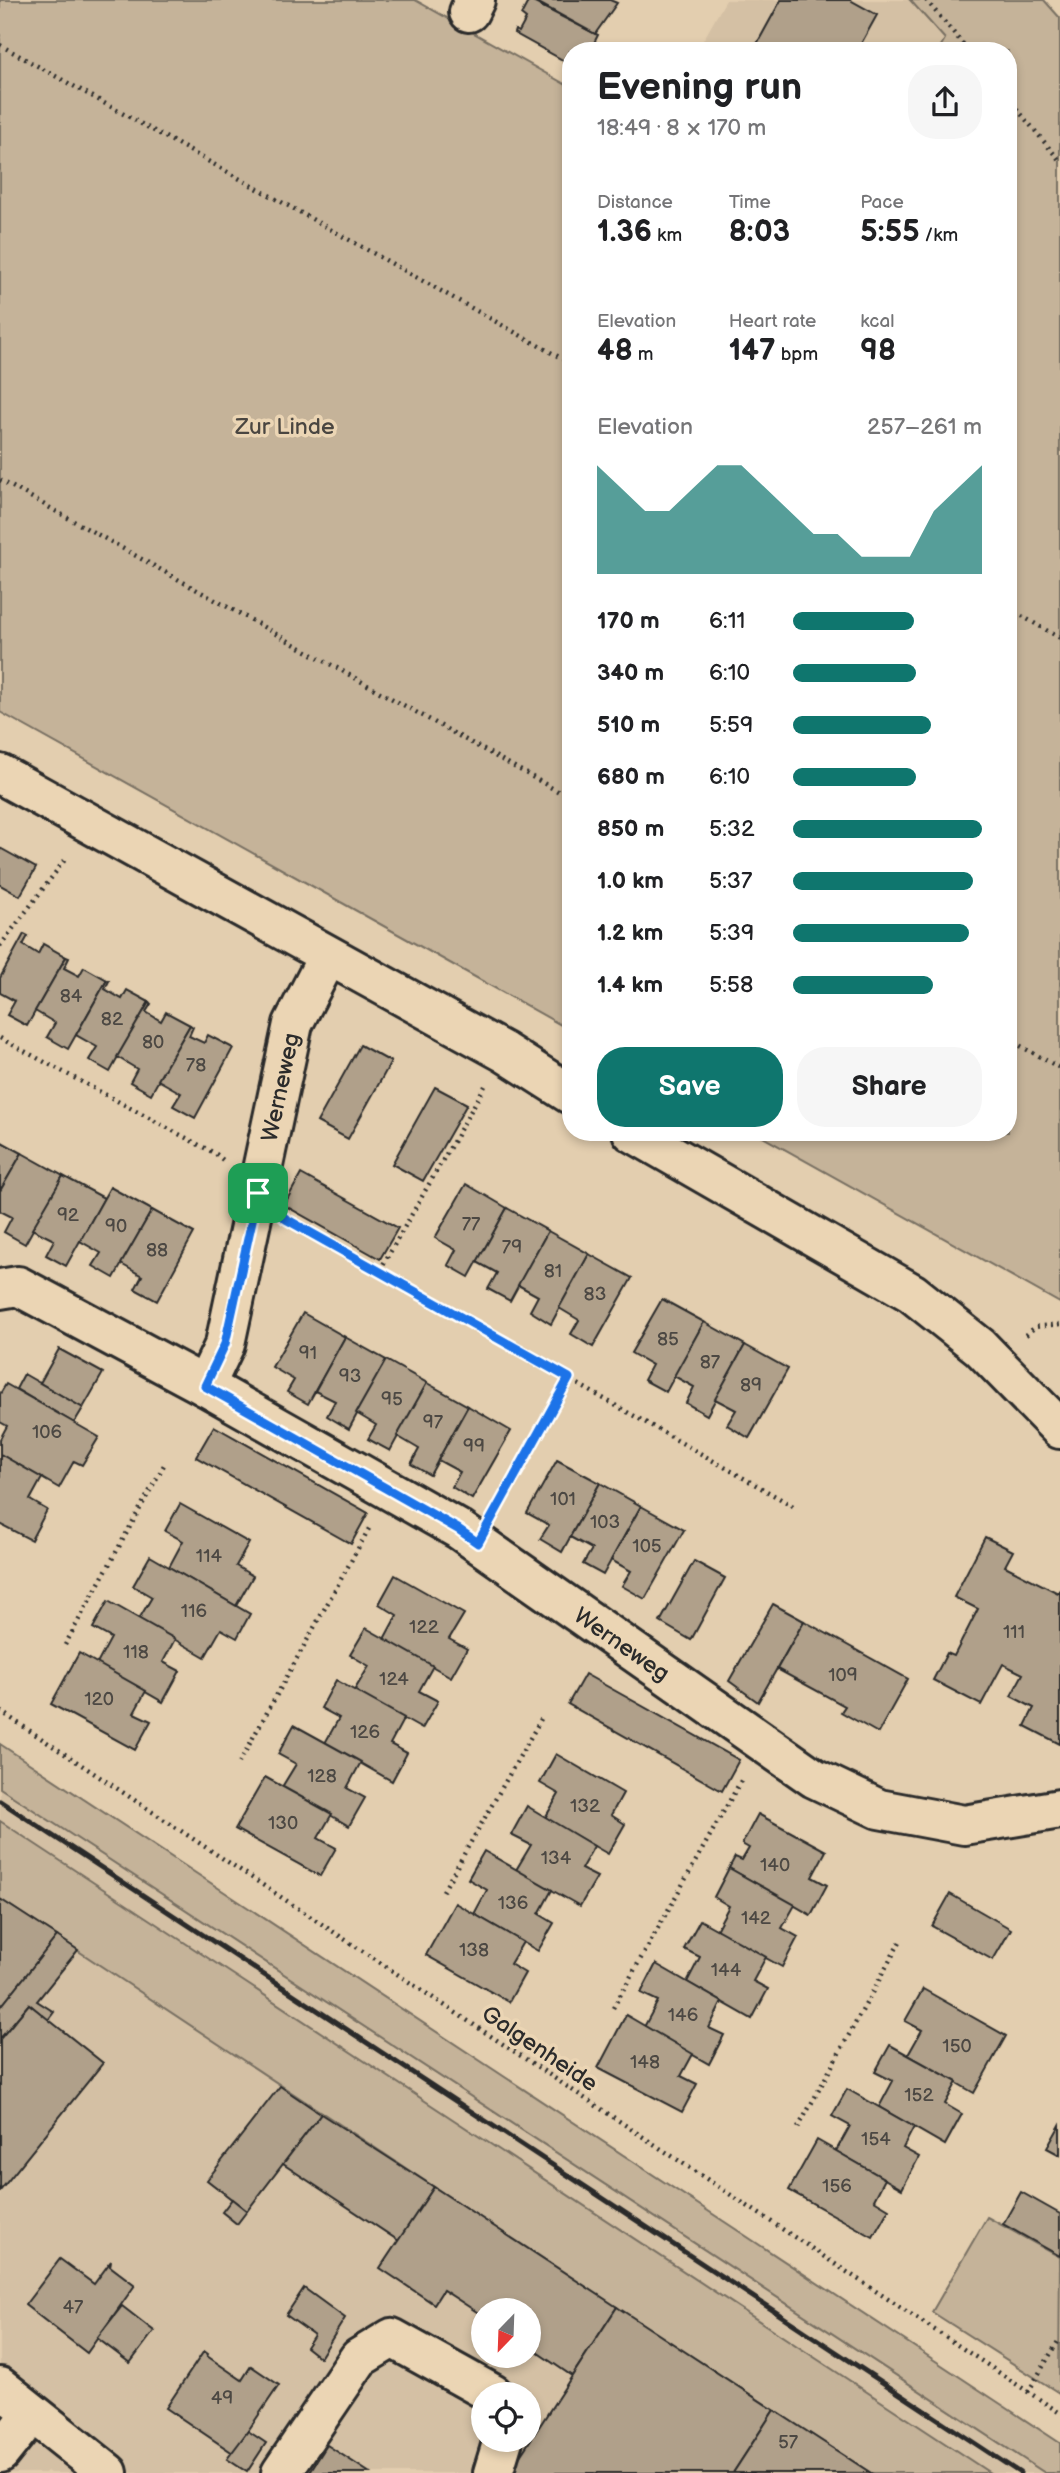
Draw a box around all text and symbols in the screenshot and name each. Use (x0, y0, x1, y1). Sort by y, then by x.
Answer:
text: Evening run (597, 65, 802, 110)
button: share (908, 65, 982, 139)
text: 18:49 · 8 × 170 m (597, 114, 766, 142)
text: Distance (597, 191, 673, 214)
text: Time (729, 191, 771, 214)
text: Pace (860, 191, 904, 214)
text: 1.36 (597, 214, 652, 250)
text: 8:03 (729, 214, 790, 250)
text: 5:55 (860, 214, 919, 250)
text: km (652, 224, 682, 247)
text: /km (919, 224, 958, 247)
text: Elevation (597, 310, 676, 333)
text: Heart rate (729, 310, 816, 333)
text: kcal (860, 310, 894, 333)
text: 48 (597, 333, 633, 369)
text: 147 (729, 333, 776, 369)
text: 98 (860, 333, 896, 369)
text: m (633, 343, 654, 366)
text: bpm (776, 343, 818, 366)
park label: Zur Linde (234, 413, 335, 441)
text: Elevation (597, 413, 693, 441)
text: 257–261 m (867, 413, 982, 441)
text: 170 m (597, 607, 660, 635)
text: 6:11 (709, 607, 746, 635)
text: 340 m (597, 659, 664, 687)
text: 6:10 (709, 659, 750, 687)
text: 510 m (597, 711, 660, 739)
text: 5:59 (709, 711, 753, 739)
text: 680 m (597, 763, 665, 791)
text: 6:10 (709, 763, 750, 791)
text: 850 m (597, 815, 664, 843)
text: 5:32 (709, 815, 755, 843)
text: 1.0 km (597, 867, 664, 895)
text: 5:37 (709, 867, 752, 895)
text: 1.2 km (597, 919, 663, 947)
text: 5:39 (709, 919, 754, 947)
text: 1.4 km (597, 971, 663, 999)
text: 5:58 (709, 971, 753, 999)
house number: 84 (60, 985, 83, 1008)
house number: 82 (101, 1008, 124, 1031)
street label: Werneweg (256, 1030, 306, 1144)
house number: 80 (142, 1031, 164, 1054)
button: Save (597, 1047, 783, 1127)
button: Share (797, 1047, 982, 1127)
house number: 78 (186, 1054, 206, 1077)
pin (228, 1163, 288, 1223)
icon: arrive (239, 1174, 277, 1212)
house number: 92 (57, 1204, 80, 1227)
house number: 77 (462, 1213, 481, 1236)
house number: 90 (105, 1215, 127, 1238)
house number: 79 (502, 1236, 522, 1259)
house number: 88 (146, 1239, 168, 1262)
house number: 81 (544, 1260, 562, 1283)
house number: 83 (584, 1283, 606, 1306)
house number: 85 (657, 1328, 679, 1351)
house number: 91 (299, 1342, 317, 1365)
house number: 87 (700, 1351, 721, 1374)
house number: 93 (339, 1365, 361, 1388)
house number: 89 (740, 1374, 762, 1397)
house number: 95 (381, 1388, 403, 1411)
house number: 97 (423, 1411, 444, 1434)
house number: 106 (32, 1421, 62, 1444)
house number: 99 (463, 1435, 485, 1458)
house number: 101 (550, 1488, 576, 1511)
house number: 103 (590, 1511, 620, 1534)
house number: 105 (632, 1535, 662, 1558)
house number: 114 (196, 1545, 223, 1568)
house number: 116 (181, 1600, 207, 1623)
street label: Werneweg (568, 1602, 675, 1688)
house number: 122 (409, 1616, 440, 1639)
house number: 111 (1003, 1621, 1025, 1644)
house number: 118 (123, 1641, 149, 1664)
house number: 109 (828, 1664, 858, 1687)
house number: 124 (379, 1668, 409, 1691)
house number: 120 (84, 1688, 114, 1711)
house number: 126 (350, 1721, 380, 1744)
house number: 128 (307, 1765, 337, 1788)
house number: 132 (570, 1795, 601, 1818)
house number: 130 (268, 1812, 298, 1835)
house number: 134 (541, 1847, 572, 1870)
house number: 140 (760, 1854, 790, 1877)
house number: 136 (498, 1892, 528, 1915)
house number: 142 (741, 1907, 772, 1930)
house number: 138 (459, 1939, 489, 1962)
house number: 144 (711, 1959, 742, 1982)
street label: Galgenheide (476, 2000, 603, 2098)
house number: 146 (668, 2004, 698, 2027)
house number: 150 (942, 2035, 972, 2058)
house number: 148 (630, 2051, 660, 2074)
house number: 152 (904, 2084, 935, 2107)
house number: 154 (861, 2128, 891, 2151)
house number: 156 (822, 2175, 852, 2198)
house number: 47 (63, 2296, 84, 2319)
north arrow (471, 2298, 541, 2368)
map controls (471, 2298, 541, 2452)
button: locate (471, 2382, 541, 2452)
house number: 49 (211, 2387, 233, 2410)
house number: 57 (778, 2431, 799, 2454)

